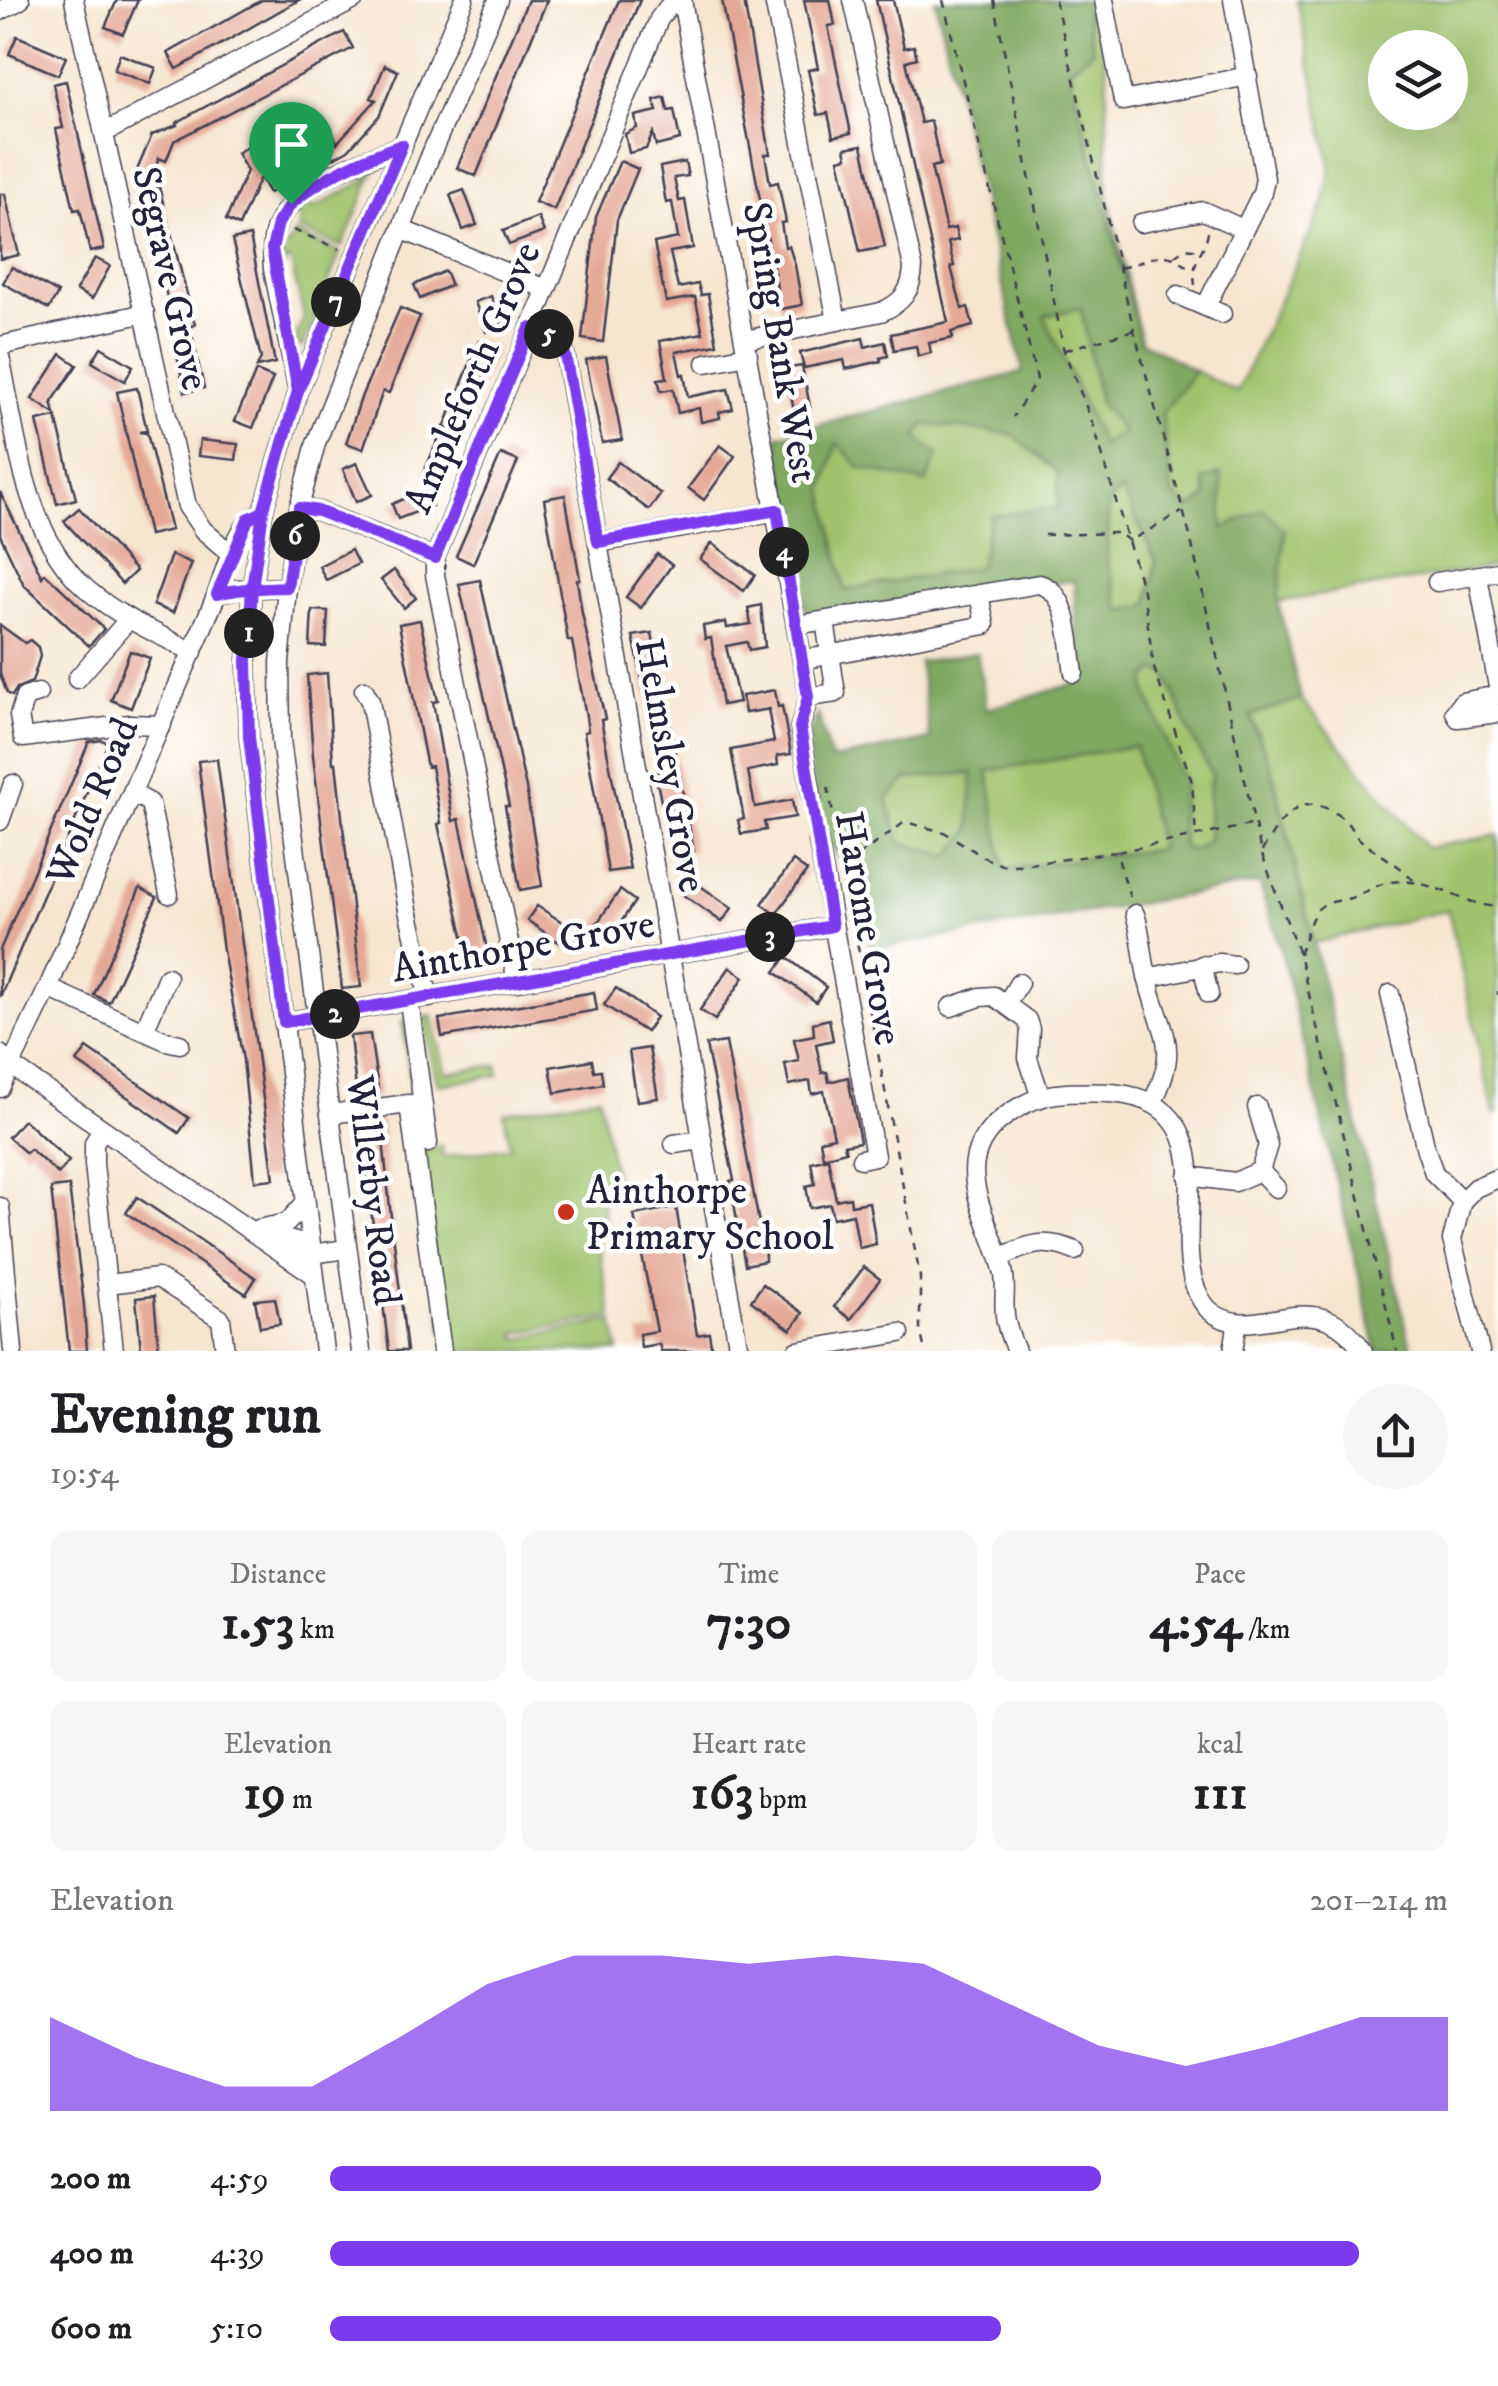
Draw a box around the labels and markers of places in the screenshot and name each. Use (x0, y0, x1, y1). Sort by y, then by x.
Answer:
pin (249, 102, 334, 205)
pin: 7 (311, 277, 361, 327)
pin: 5 (524, 309, 574, 359)
pin: 6 (270, 511, 320, 561)
pin: 4 (759, 527, 809, 577)
pin: 1 (224, 608, 274, 658)
pin: 3 (745, 912, 795, 962)
pin: 2 (310, 989, 360, 1039)
place label: Ainthorpe Primary School (586, 1167, 834, 1263)
marker: Ainthorpe Primary School (555, 1201, 577, 1223)

